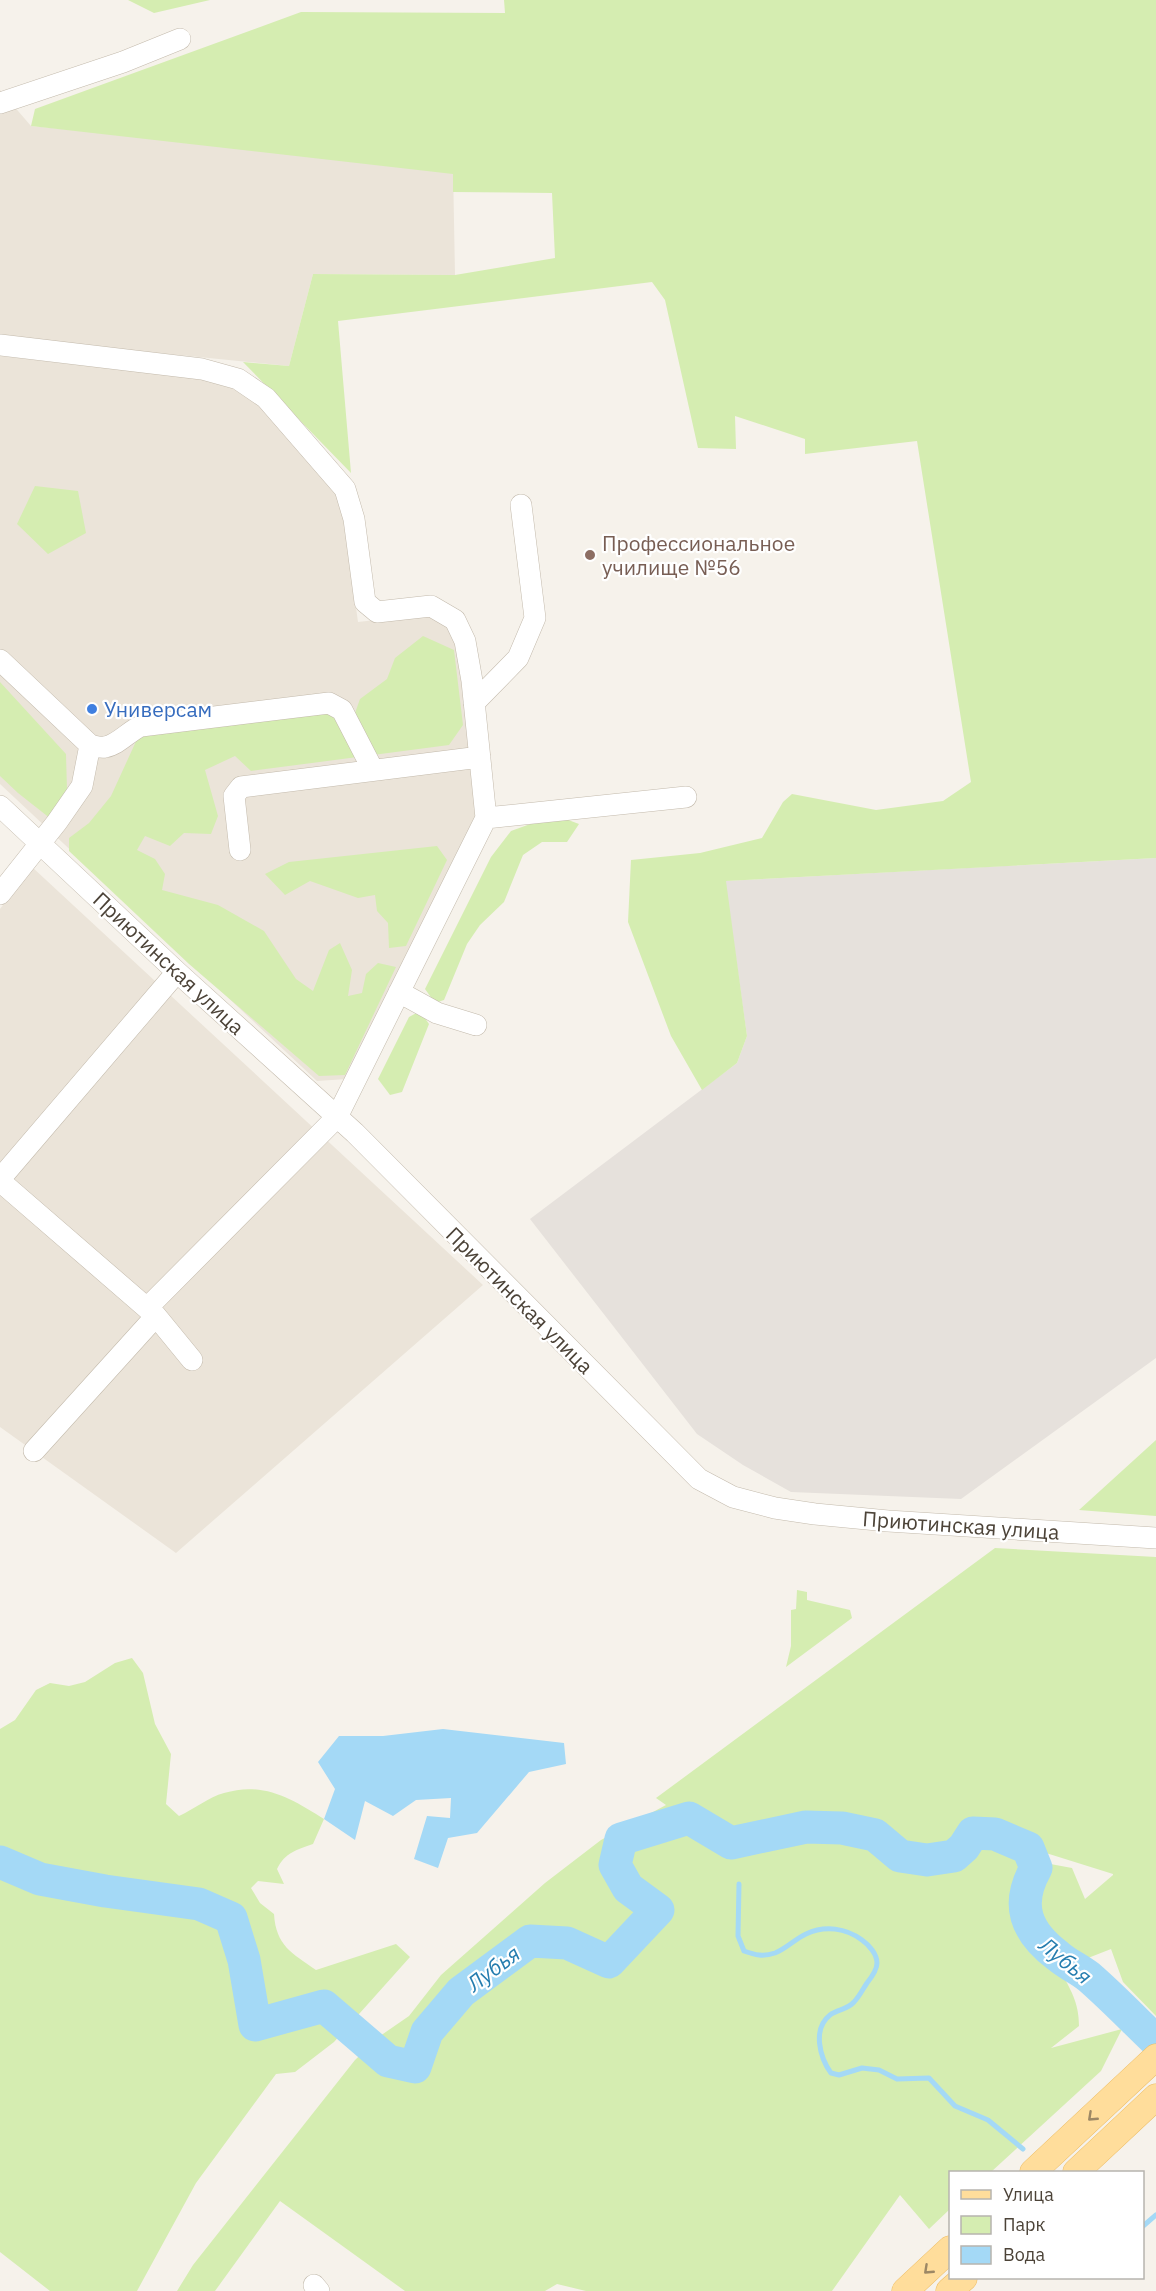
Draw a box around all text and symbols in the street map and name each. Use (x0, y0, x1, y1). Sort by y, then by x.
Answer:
place label: Профессиональное училище №56 (602, 529, 795, 581)
marker: Профессиональное училище №56 (583, 548, 597, 562)
place label: Универсам (104, 695, 212, 723)
marker: Универсам (85, 702, 99, 716)
street label: Приютинская улица (87, 885, 251, 1041)
street label: Приютинская улица (440, 1220, 600, 1380)
street label: Приютинская улица (862, 1504, 1060, 1546)
water label: Лубья (1033, 1929, 1098, 1990)
water label: Лубья (460, 1938, 526, 1998)
one-way arrow (1088, 2110, 1098, 2121)
legend (949, 2171, 1144, 2279)
text: Улица (1003, 2183, 1054, 2206)
text: Парк (1003, 2213, 1046, 2236)
text: Вода (1003, 2243, 1046, 2266)
one-way arrow (924, 2263, 935, 2274)

